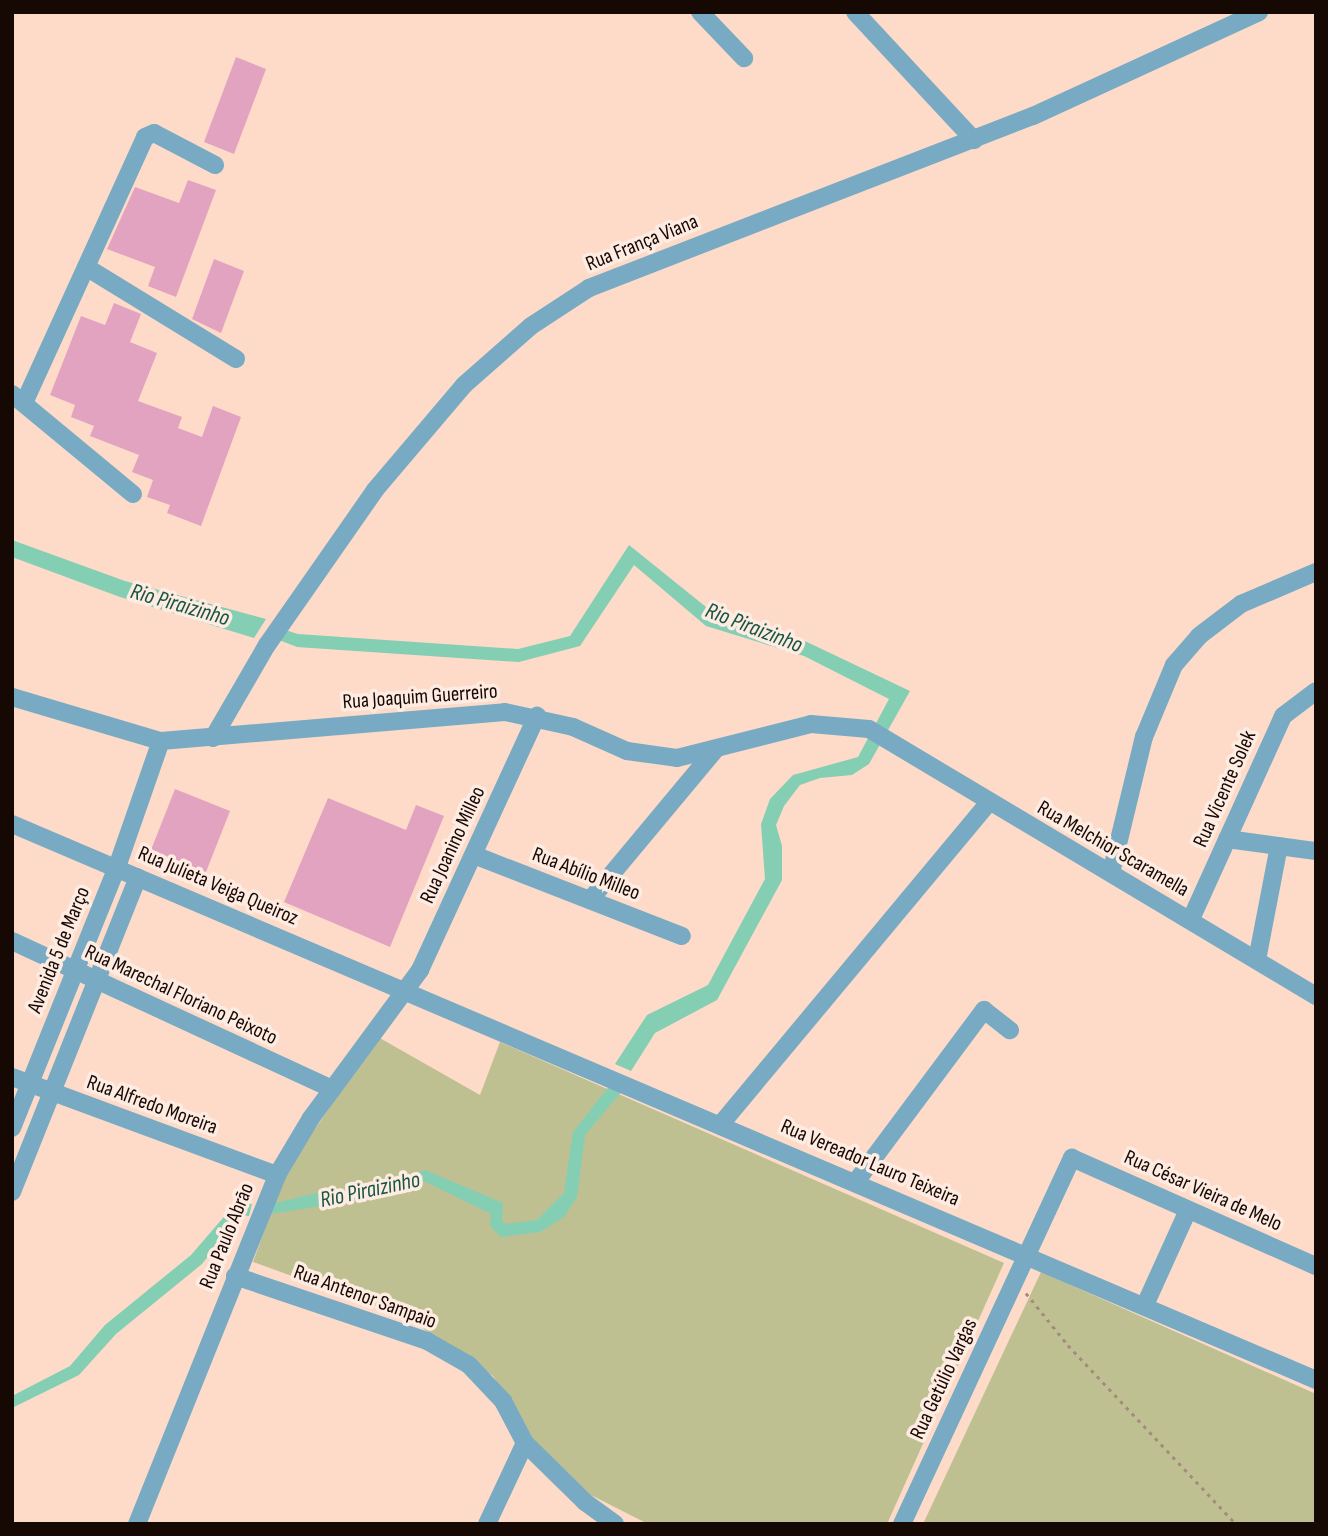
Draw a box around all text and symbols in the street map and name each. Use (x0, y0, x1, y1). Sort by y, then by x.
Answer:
street label: Rua França Viana (582, 209, 702, 277)
water label: Rio Piraizinho (127, 578, 233, 632)
water label: Rio Piraizinho (702, 597, 806, 659)
street label: Rua Joaquim Guerreiro (342, 679, 498, 715)
street label: Rua Vicente Solek (1188, 727, 1262, 851)
street label: Rua Joanino Milleo (415, 782, 491, 908)
street label: Rua Melchior Scaramella (1033, 795, 1193, 903)
street label: Rua Julieta Veiga Queiroz (134, 841, 302, 931)
street label: Rua Abílio Milleo (529, 842, 643, 906)
street label: Avenida 5 de Março (22, 883, 96, 1017)
street label: Rua Marechal Floriano Peixoto (81, 939, 281, 1051)
street label: Rua Alfredo Moreira (83, 1070, 221, 1140)
street label: Rua Vereador Lauro Teixeira (777, 1114, 963, 1212)
street label: Rua César Vieira de Melo (1120, 1145, 1286, 1237)
water label: Rio Piraizinho (317, 1166, 423, 1214)
street label: Rua Paulo Abrão (194, 1179, 260, 1293)
street label: Rua Antenor Sampaio (290, 1259, 440, 1335)
street label: Rua Getúlio Vargas (905, 1315, 983, 1443)

